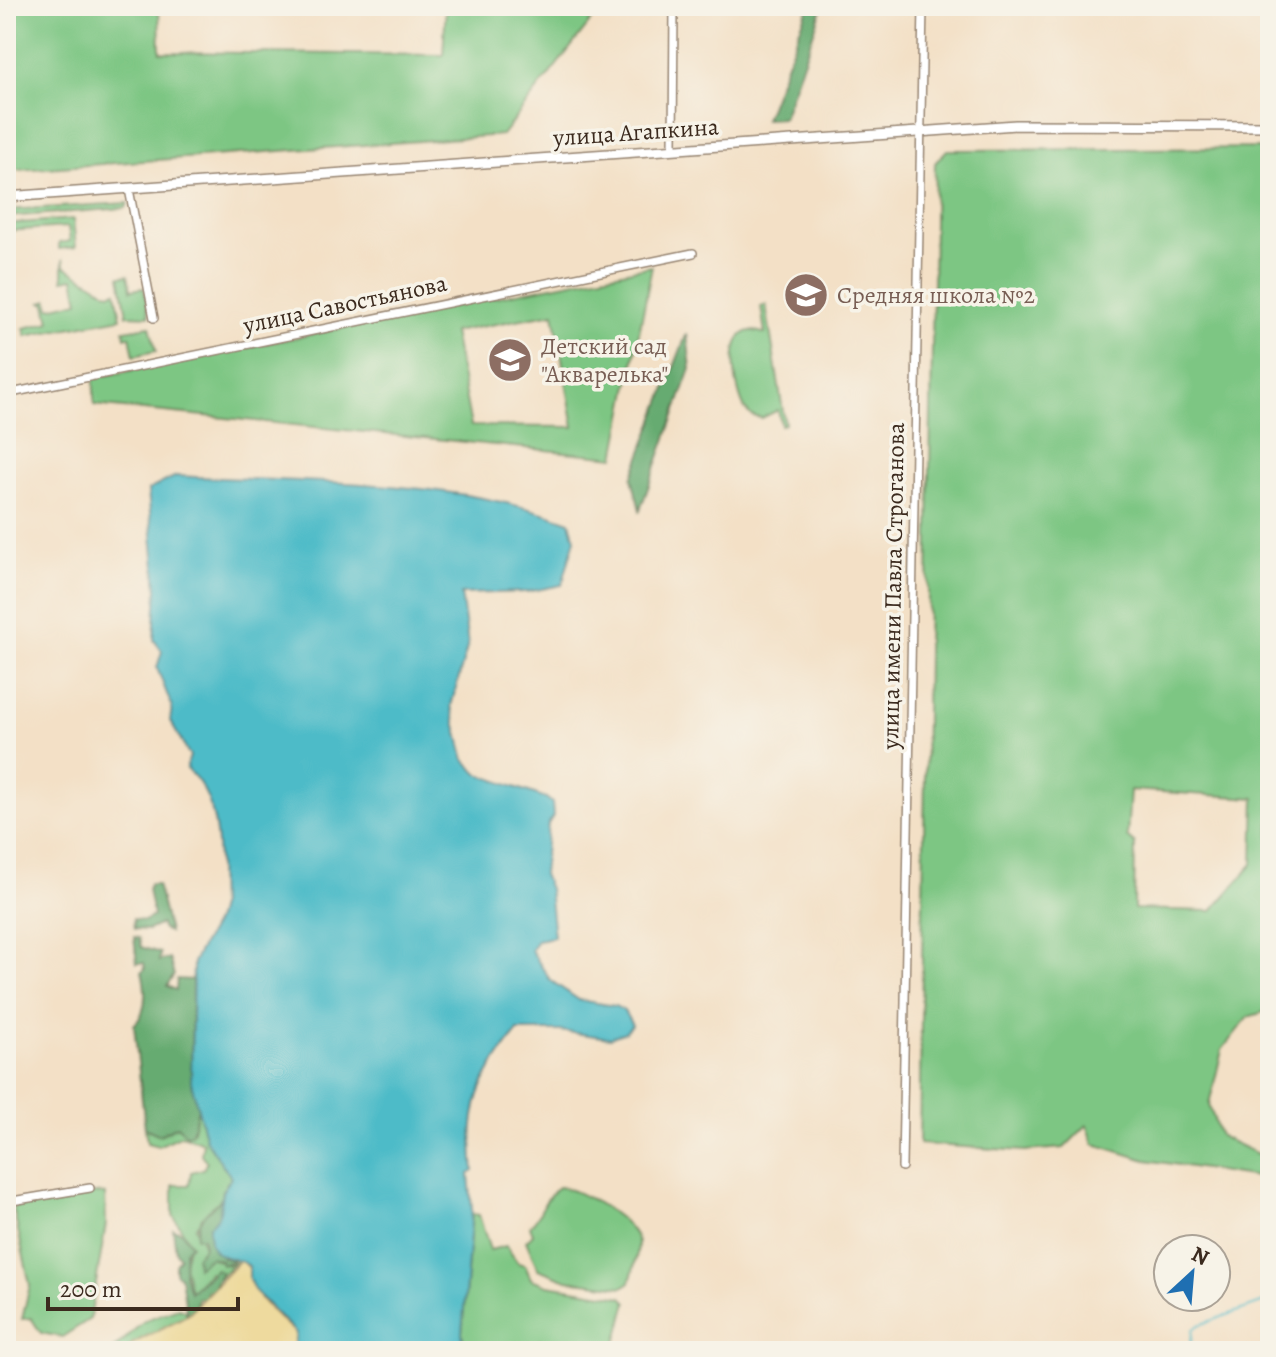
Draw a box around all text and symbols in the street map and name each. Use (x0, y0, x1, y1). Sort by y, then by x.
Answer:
street label: улица Агапкина (551, 110, 720, 154)
street label: улица Савостьянова (239, 267, 450, 341)
school or university icon: Средняя школа №2 (782, 271, 830, 319)
place label: Средняя школа №2 (837, 279, 1035, 311)
place label: Детский сад "Акварелька" (541, 330, 668, 390)
school or university icon: Детский сад "Акварелька" (486, 336, 534, 384)
street label: улица имени Павла Строганова (874, 422, 912, 751)
north arrow (1152, 1233, 1232, 1313)
text: N (1187, 1239, 1214, 1273)
scale bar (48, 1261, 238, 1311)
text: 200 m (60, 1273, 122, 1305)

